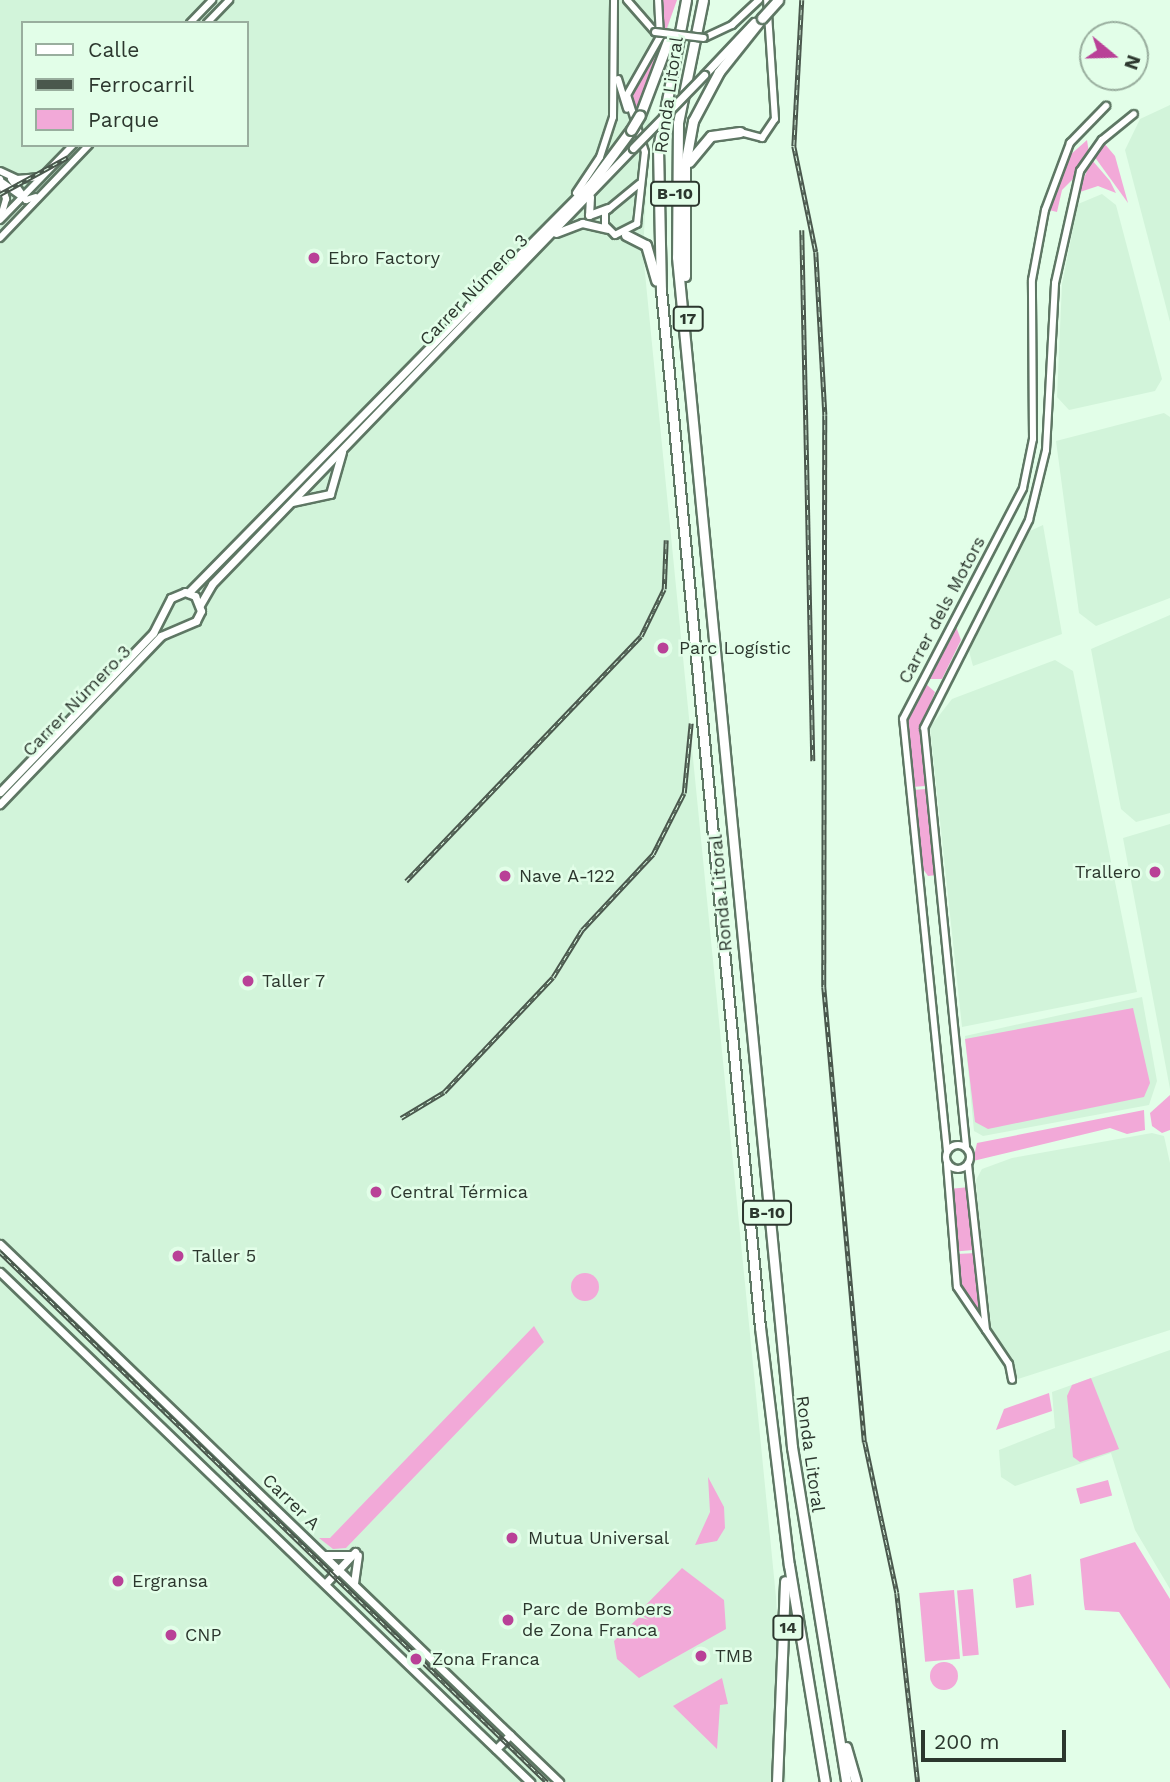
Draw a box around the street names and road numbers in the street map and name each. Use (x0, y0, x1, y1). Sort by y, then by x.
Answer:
street label: Ronda Litoral (650, 35, 688, 155)
road number: B-10 (649, 182, 701, 206)
street label: Carrer Número 3 (415, 230, 533, 350)
road number: 17 (672, 306, 704, 332)
street label: Carrer dels Motors (894, 532, 990, 688)
street label: Carrer Número 3 (18, 641, 136, 761)
street label: Ronda Litoral (705, 833, 737, 953)
road number: B-10 (741, 1200, 793, 1226)
street label: Ronda Litoral (791, 1394, 829, 1514)
street label: Carrer A (257, 1469, 325, 1535)
road number: 14 (772, 1616, 804, 1640)

